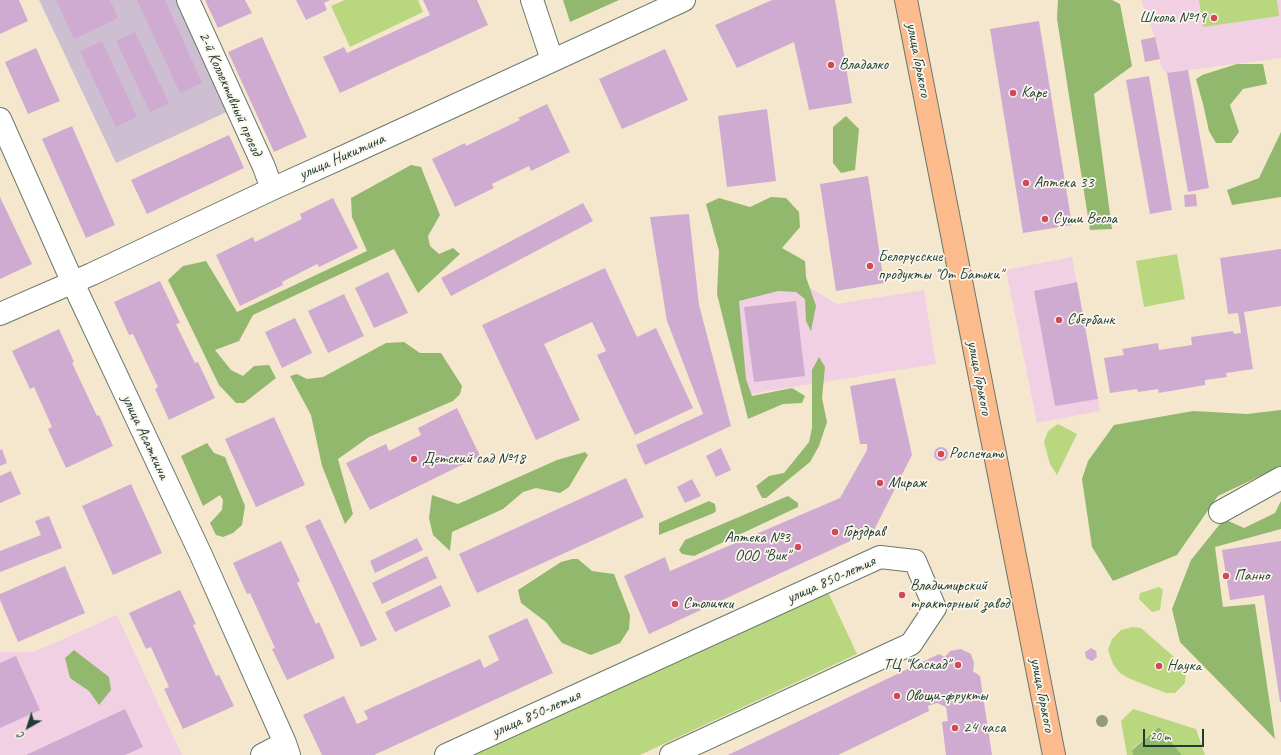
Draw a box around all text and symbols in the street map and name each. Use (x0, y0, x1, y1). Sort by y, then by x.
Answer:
place label: Школа №19 (1139, 8, 1206, 28)
marker: Школа №19 (1209, 13, 1219, 23)
street label: улица Горького (901, 21, 935, 99)
street label: 2-й Коллективный проезд (194, 29, 266, 159)
place label: Владалко (839, 55, 888, 75)
marker: Владалко (826, 60, 836, 70)
place label: Каре (1021, 83, 1047, 103)
marker: Каре (1008, 88, 1018, 98)
street label: улица Никитина (296, 130, 388, 184)
place label: Аптека 33 (1034, 173, 1094, 193)
marker: Аптека 33 (1021, 178, 1031, 188)
place label: Суши Весла (1053, 209, 1117, 229)
marker: Суши Весла (1040, 214, 1050, 224)
place label: Белорусские продукты "От Батьки" (878, 247, 1003, 285)
marker: Белорусские продукты "От Батьки" (865, 261, 875, 271)
place label: Сбербанк (1067, 310, 1114, 330)
marker: Сбербанк (1054, 315, 1064, 325)
street label: улица Горького (962, 339, 996, 417)
street label: улица Асаткина (117, 392, 173, 482)
place label: Роспечать (949, 444, 1003, 464)
place label: Детский сад №18 (422, 449, 525, 469)
marker: Роспечать (936, 449, 946, 459)
marker: Детский сад №18 (409, 454, 419, 464)
place label: Мираж (888, 473, 926, 493)
marker: Мираж (875, 478, 885, 488)
place label: Горздрав (843, 522, 885, 542)
marker: Горздрав (830, 527, 840, 537)
place label: Аптека №3 ООО "Вик" (724, 528, 790, 566)
marker: Аптека №3 ООО "Вик" (793, 542, 803, 552)
street label: улица 850-летия (784, 552, 878, 608)
place label: Панно (1234, 566, 1269, 586)
marker: Панно (1221, 571, 1231, 581)
place label: Владимирский тракторный завод (910, 576, 1009, 614)
marker: Владимирский тракторный завод (897, 590, 907, 600)
place label: Столички (683, 594, 733, 614)
marker: Столички (670, 599, 680, 609)
place label: ТЦ "Каскад" (883, 655, 950, 675)
street label: улица Горького (1025, 656, 1059, 734)
place label: Наука (1167, 656, 1201, 676)
marker: ТЦ "Каскад" (953, 660, 963, 670)
marker: Наука (1154, 661, 1164, 671)
street label: улица 850-летия (489, 686, 583, 742)
place label: Овощи-фрукты (905, 686, 987, 706)
marker: Овощи-фрукты (892, 691, 902, 701)
north arrow (8, 707, 48, 747)
place label: 24 часа (963, 718, 1006, 738)
scale bar (1145, 721, 1206, 747)
marker: 24 часа (950, 723, 960, 733)
text: 20 m (1150, 728, 1170, 744)
text: С (14, 729, 27, 743)

